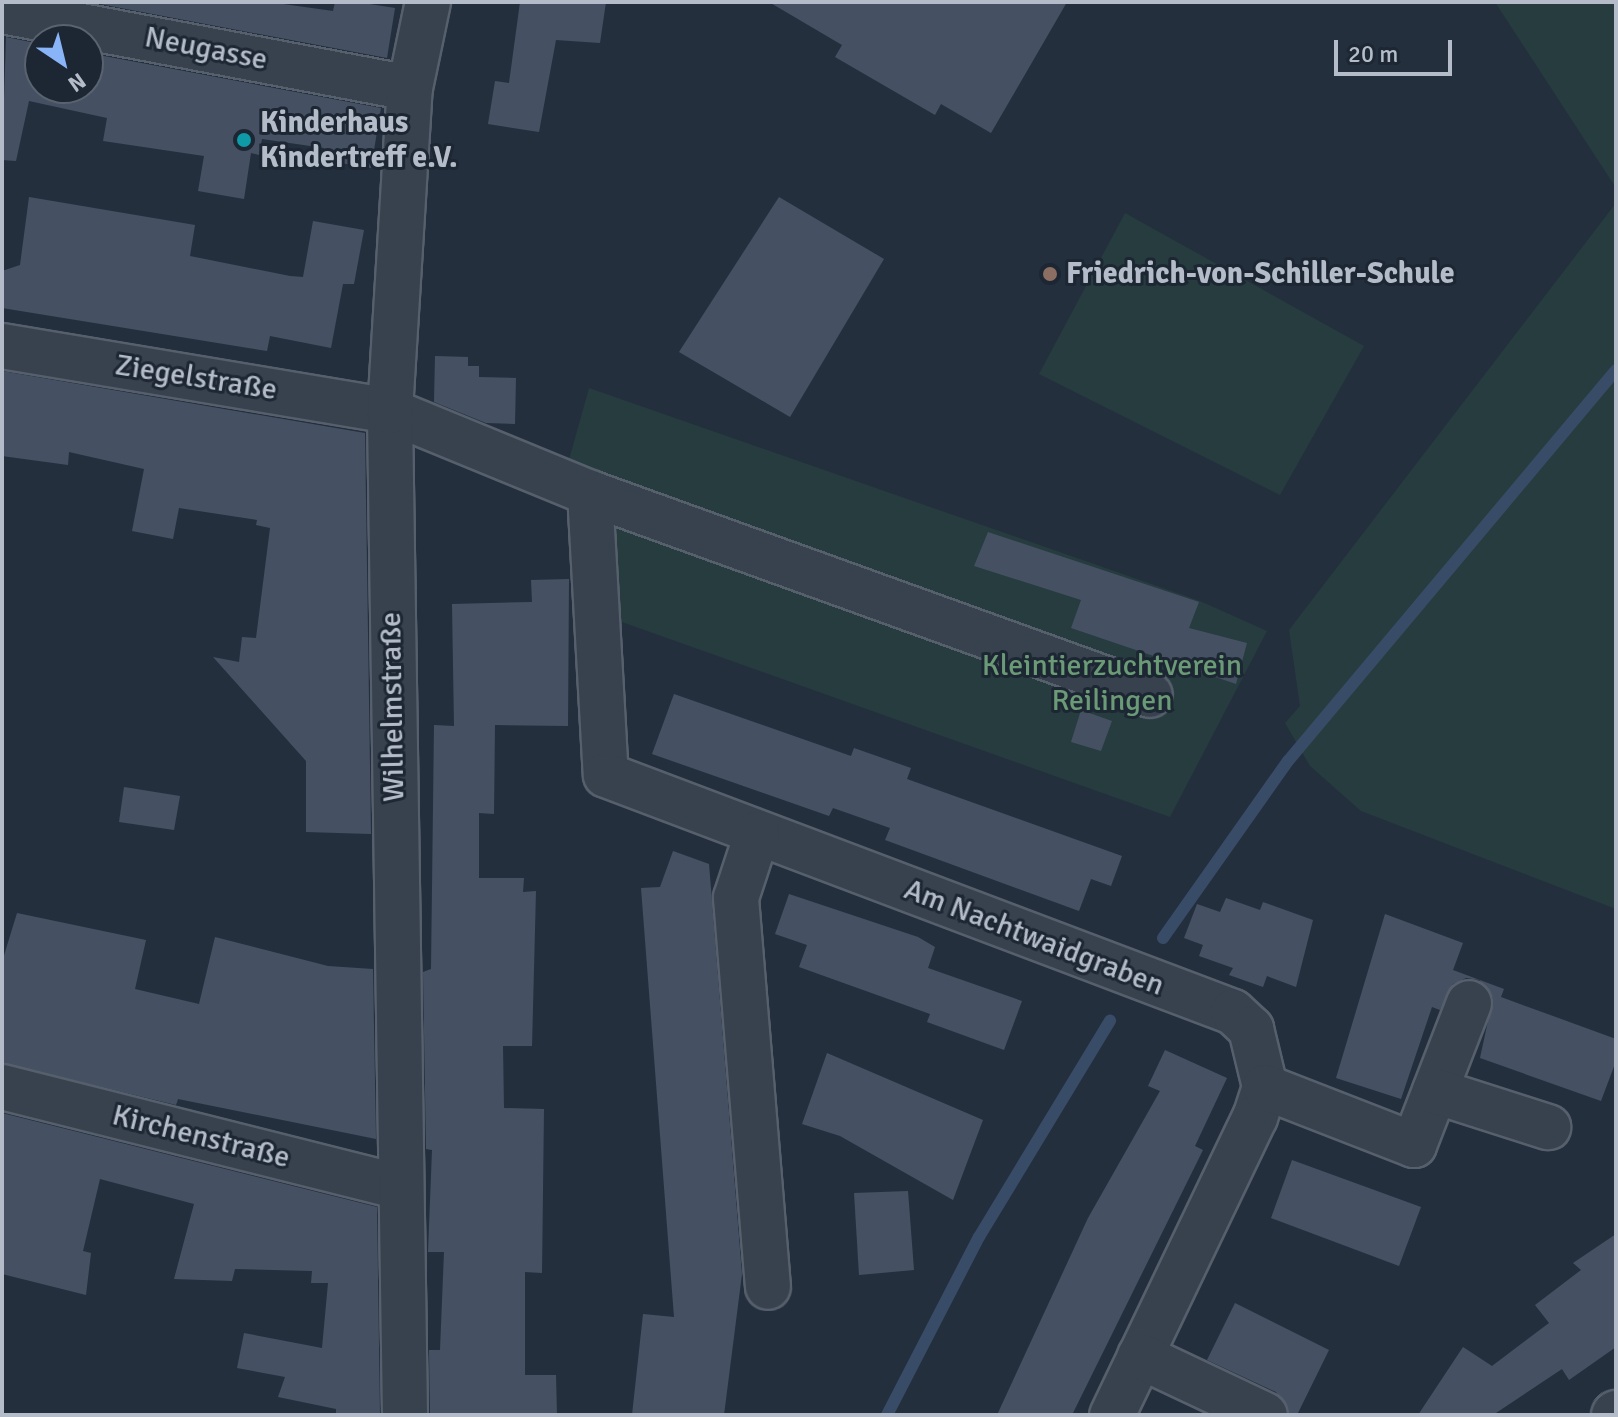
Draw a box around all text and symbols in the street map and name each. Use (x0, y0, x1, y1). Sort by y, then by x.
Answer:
street label: Neugasse (142, 19, 270, 79)
north arrow (24, 24, 104, 104)
scale bar (1338, 24, 1456, 74)
text: 20 m (1348, 39, 1398, 69)
text: N (63, 67, 91, 98)
place label: Kinderhaus Kindertreff e.V. (260, 105, 458, 176)
marker: Kinderhaus Kindertreff e.V. (235, 131, 253, 149)
place label: Friedrich-von-Schiller-Schule (1066, 256, 1455, 292)
marker: Friedrich-von-Schiller-Schule (1041, 265, 1059, 283)
street label: Ziegelstraße (113, 347, 279, 409)
street label: Wilhelmstraße (373, 612, 413, 802)
park label: Kleintierzuchtverein Reilingen (982, 648, 1242, 718)
street label: Am Nachtwaidgraben (899, 872, 1169, 1004)
street label: Kirchenstraße (108, 1098, 294, 1176)

